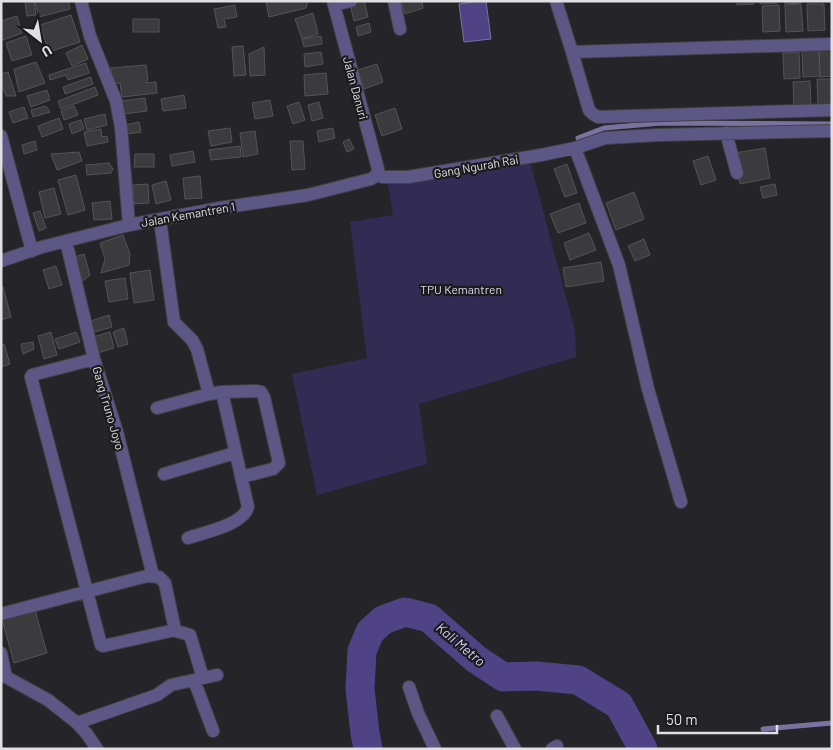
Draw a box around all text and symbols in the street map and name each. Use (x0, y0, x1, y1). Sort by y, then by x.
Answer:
north arrow (15, 15, 65, 65)
text: U (39, 42, 55, 61)
street label: Jalan Danuri (341, 55, 371, 121)
street label: Gang Ngurah Rai (433, 152, 519, 180)
street label: Jalan Kemantren 1 (140, 199, 236, 229)
park label: TPU Kemantren (420, 282, 502, 296)
street label: Gang Truno Joyo (90, 365, 128, 451)
water label: Kali Metro (433, 619, 489, 669)
scale bar (658, 702, 777, 734)
text: 50 m (666, 710, 698, 728)

